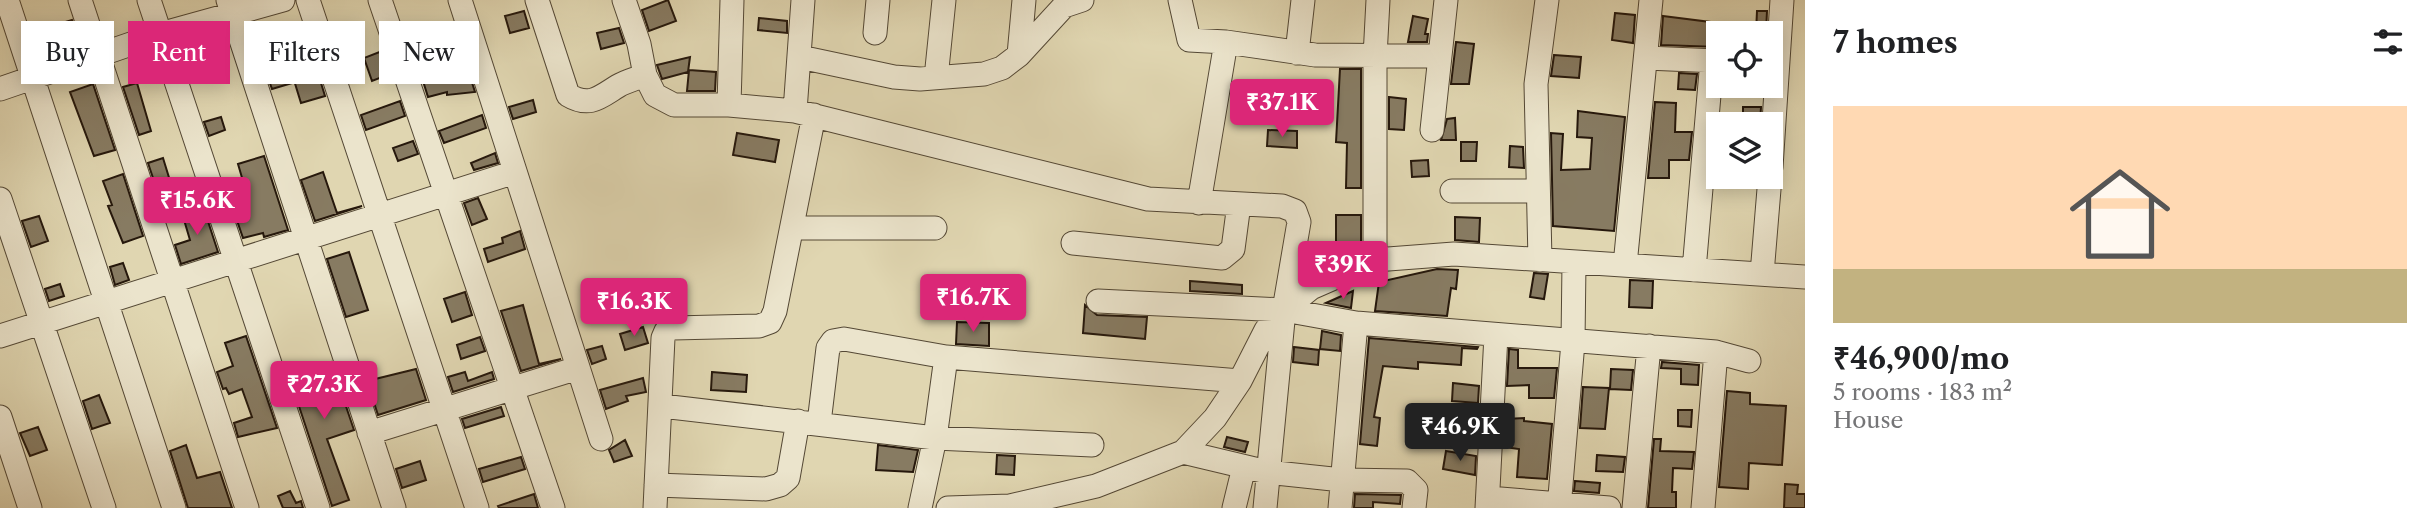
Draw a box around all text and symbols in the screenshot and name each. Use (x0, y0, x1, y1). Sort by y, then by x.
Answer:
chip: Buy (21, 21, 114, 84)
chip: Rent (128, 21, 230, 84)
chip: Filters (244, 21, 365, 84)
chip: New (379, 21, 479, 84)
map controls (1706, 21, 1783, 189)
button: locate (1706, 21, 1783, 98)
icon: filters (2369, 23, 2407, 61)
text: 7 homes (1833, 24, 1958, 61)
pin: ₹37.1K (1225, 80, 1339, 139)
text: ₹37.1K (1246, 88, 1318, 116)
button: layers (1706, 112, 1783, 189)
icon: home (2057, 151, 2183, 277)
pin: ₹15.6K (140, 177, 254, 237)
text: ₹15.6K (160, 186, 234, 214)
pin: ₹39K (1302, 242, 1384, 301)
text: ₹39K (1314, 250, 1372, 278)
pin: ₹16.7K (916, 274, 1030, 334)
pin: ₹16.3K (577, 278, 691, 338)
text: ₹16.7K (936, 283, 1010, 311)
text: ₹16.3K (597, 287, 671, 315)
text: ₹46,900/mo (1833, 340, 2009, 377)
pin: ₹27.3K (267, 362, 381, 421)
text: ₹27.3K (286, 370, 362, 398)
text: 5 rooms · 183 m² (1833, 378, 2012, 406)
pin: ₹46.9K (1403, 404, 1517, 463)
text: House (1833, 406, 1903, 434)
text: ₹46.9K (1421, 412, 1499, 440)

